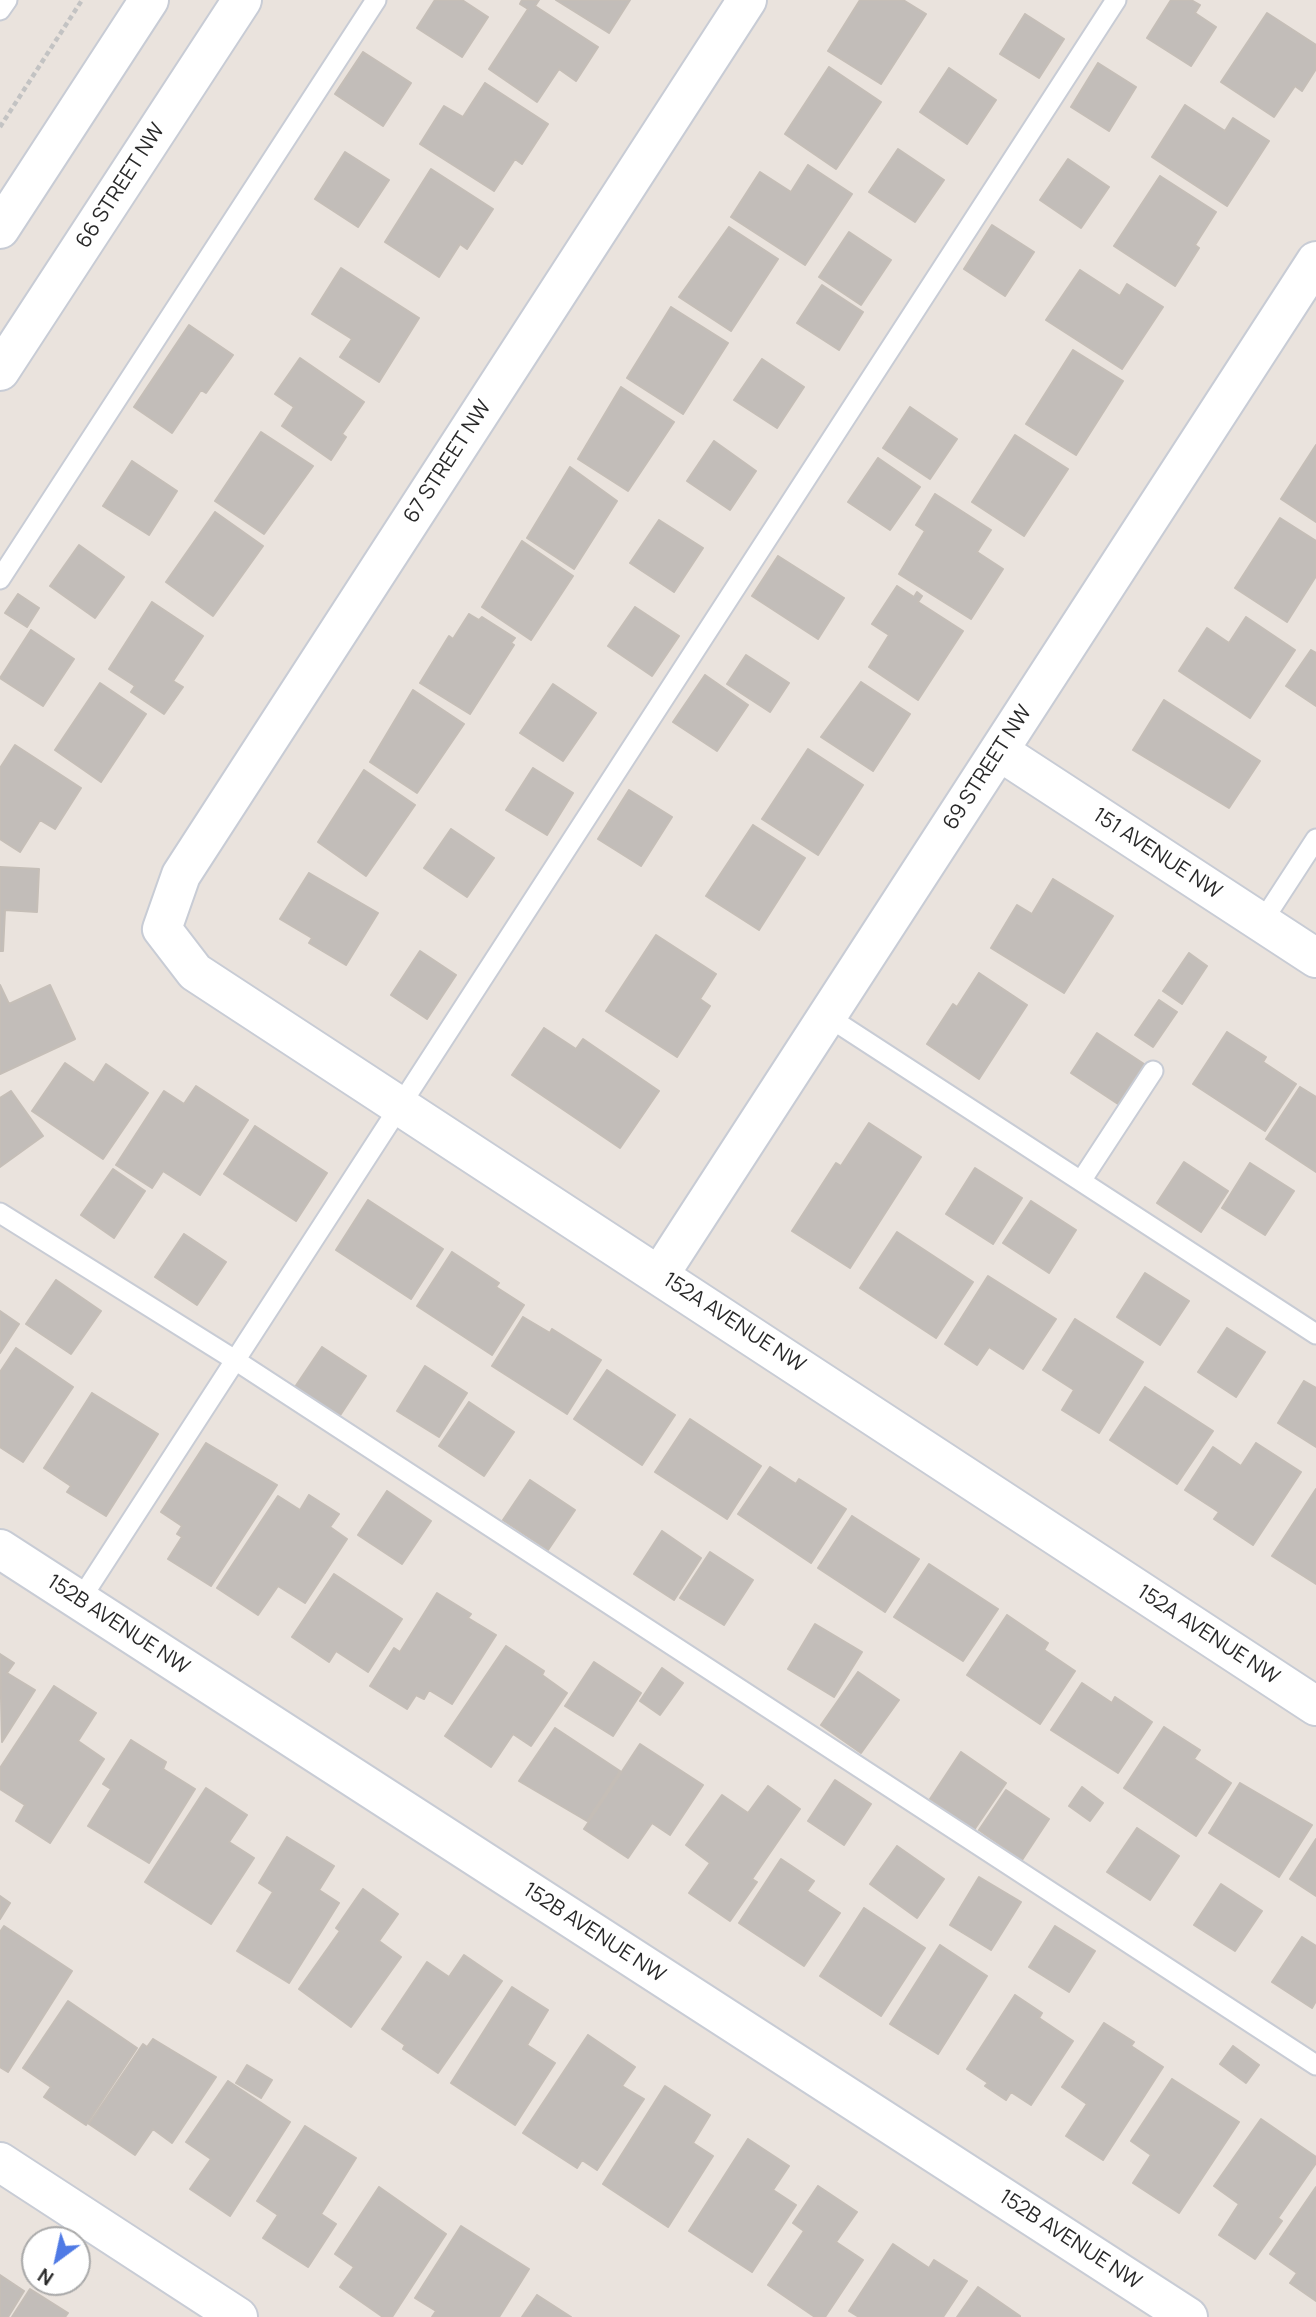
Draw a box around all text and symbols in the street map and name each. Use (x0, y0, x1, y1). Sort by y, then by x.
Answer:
street label: 66 STREET NW (71, 119, 171, 253)
street label: 67 STREET NW (399, 396, 497, 528)
street label: 69 STREET NW (938, 701, 1038, 835)
street label: 151 AVENUE NW (1088, 803, 1226, 905)
street label: 152A AVENUE NW (658, 1268, 810, 1378)
street label: 152B AVENUE NW (42, 1570, 194, 1680)
street label: 152A AVENUE NW (1132, 1580, 1284, 1690)
street label: 152B AVENUE NW (518, 1878, 670, 1988)
street label: 152B AVENUE NW (994, 2185, 1146, 2295)
north arrow (21, 2226, 91, 2296)
text: N (33, 2262, 58, 2292)

